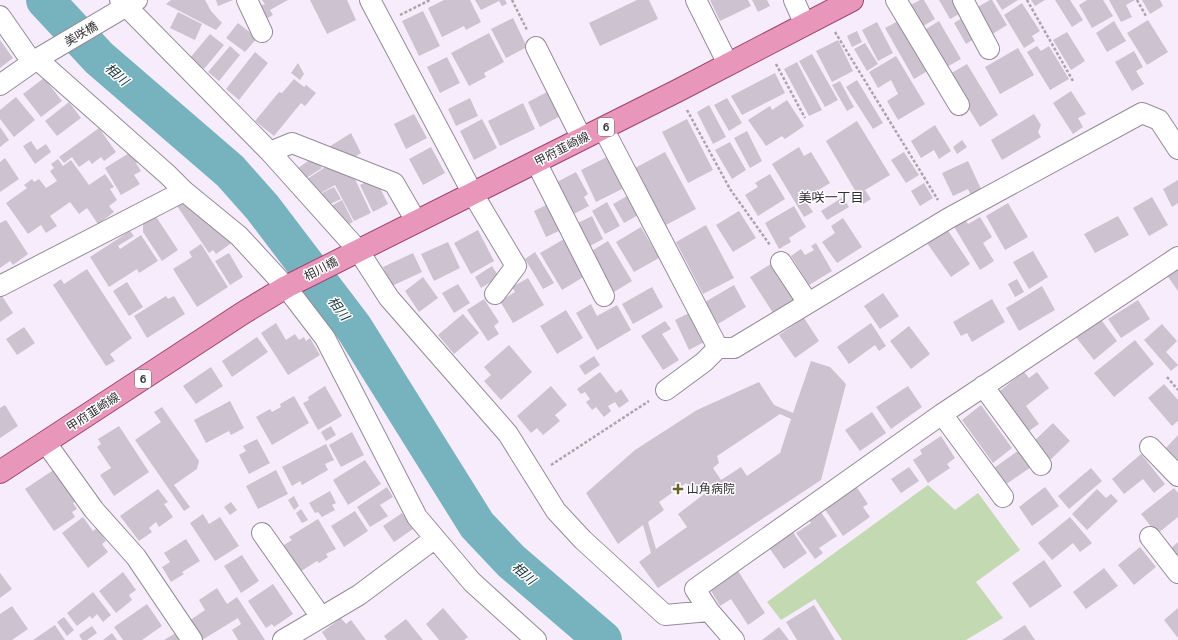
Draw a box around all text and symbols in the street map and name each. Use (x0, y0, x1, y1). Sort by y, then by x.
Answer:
street label: 美咲橋 (61, 18, 101, 50)
water label: 相川 (101, 59, 134, 91)
road number: 6 (598, 118, 614, 136)
street label: 甲府韮崎線 (532, 128, 592, 170)
district label: 美咲一丁目 (798, 189, 864, 207)
street label: 相川橋 (301, 254, 341, 284)
water label: 相川 (323, 293, 354, 326)
road number: 6 (135, 370, 151, 388)
street label: 甲府韮崎線 (63, 389, 123, 435)
place label: 山角病院 (687, 481, 735, 497)
marker: 山角病院 (672, 483, 684, 495)
water label: 相川 (508, 558, 541, 590)

